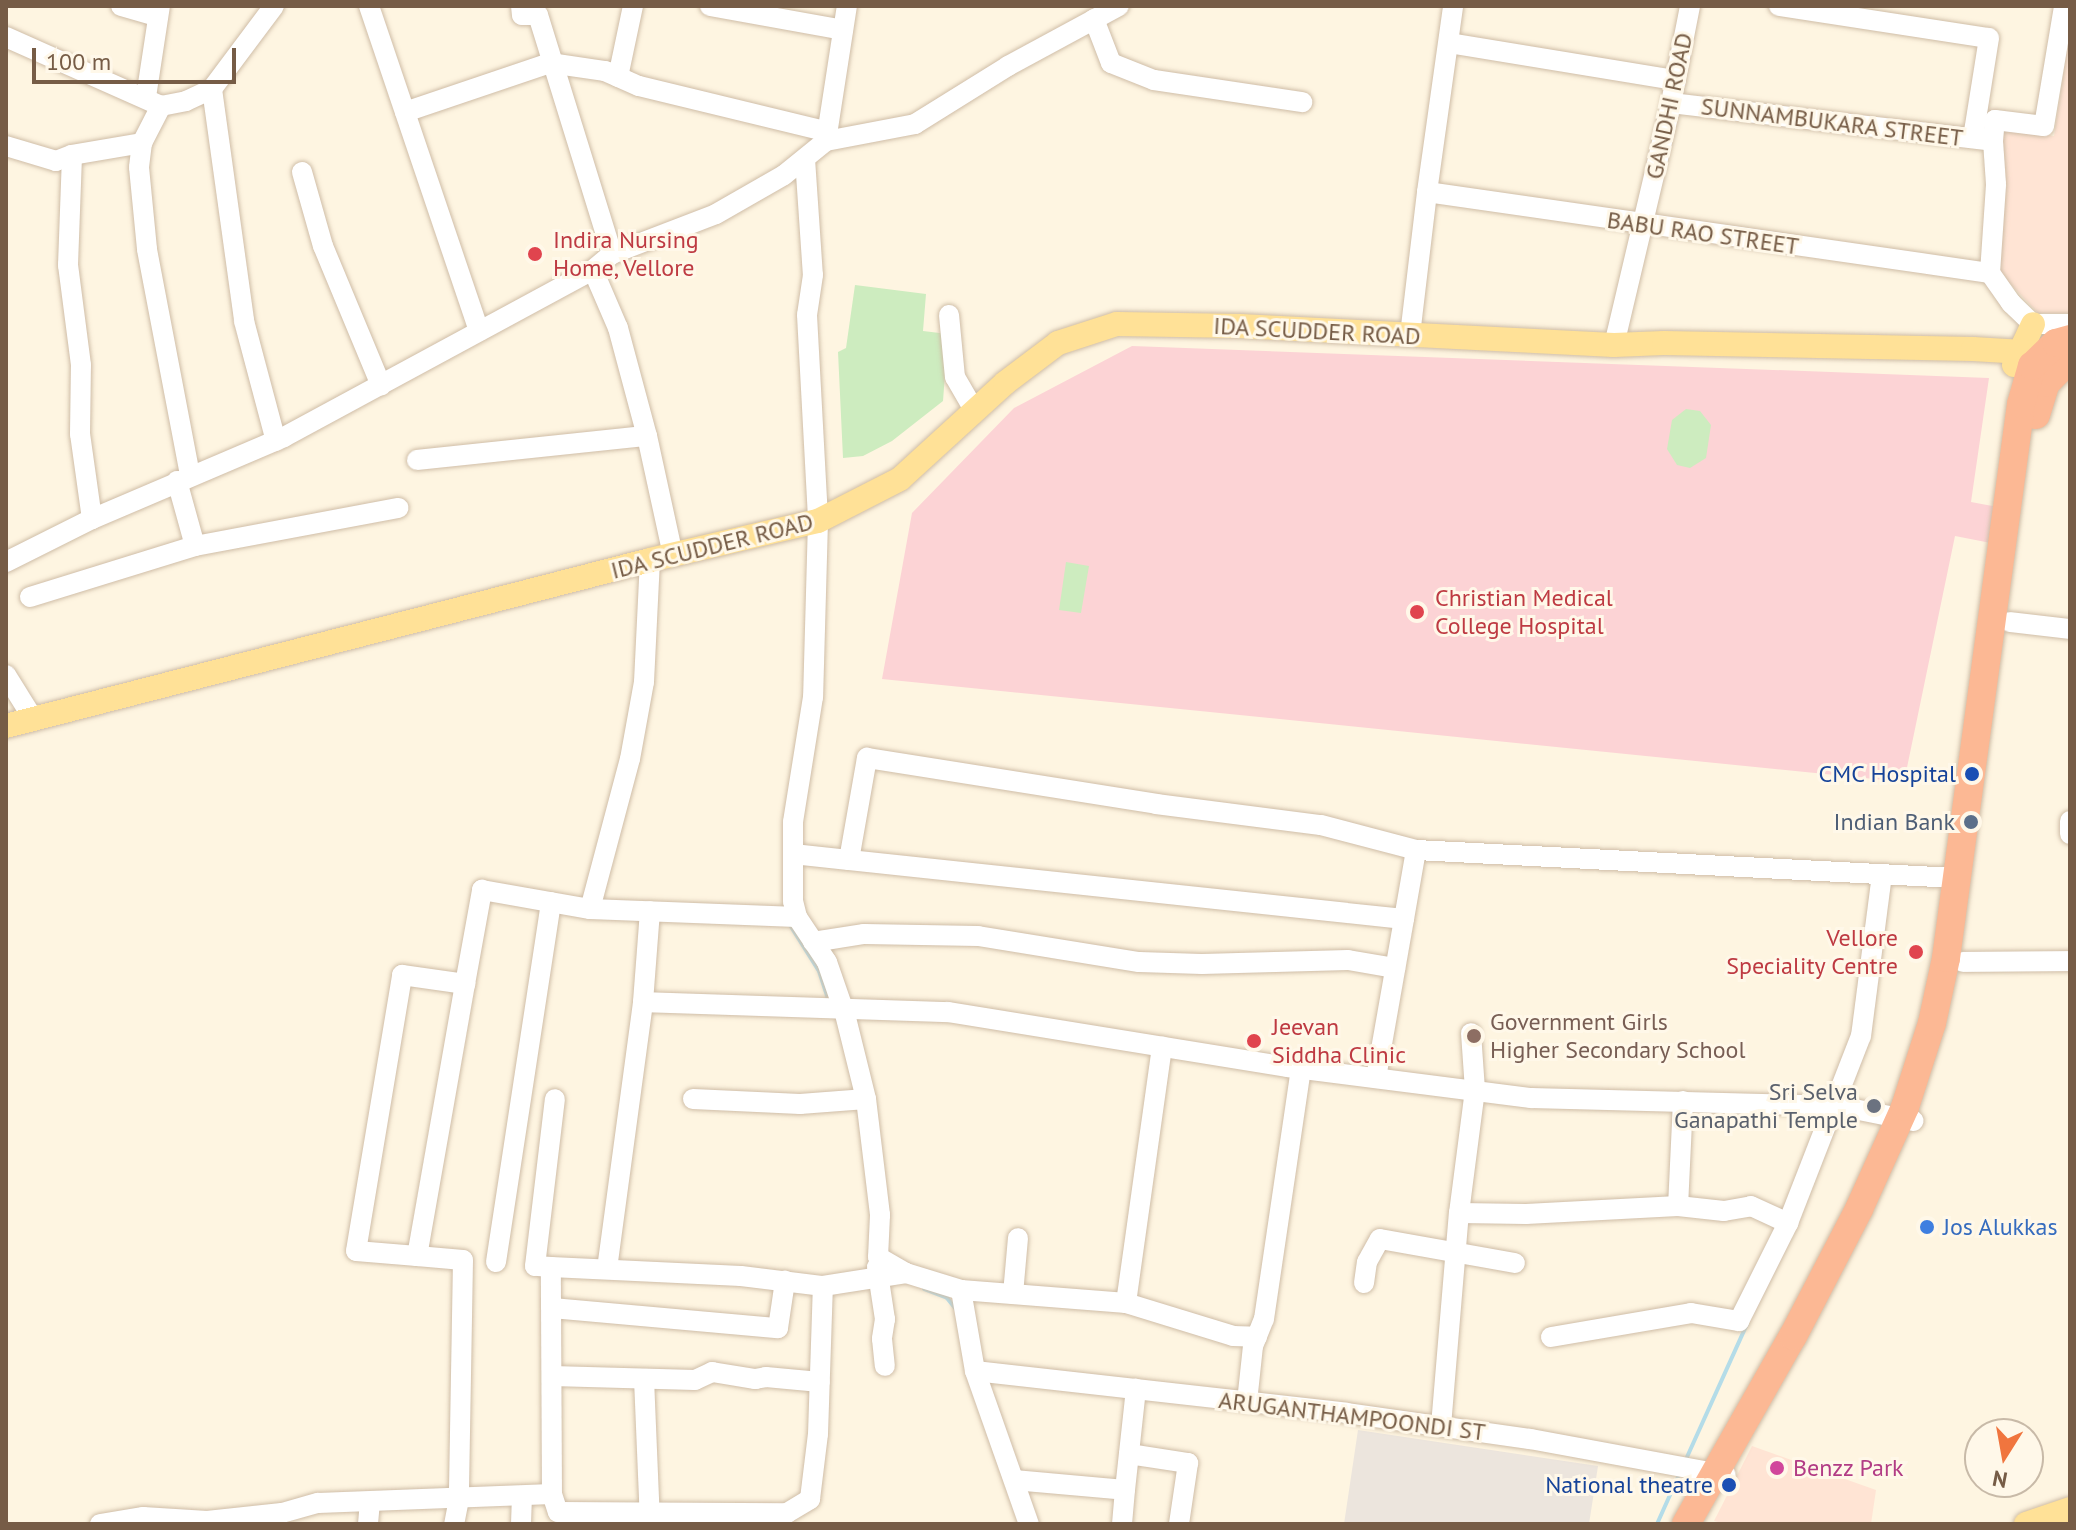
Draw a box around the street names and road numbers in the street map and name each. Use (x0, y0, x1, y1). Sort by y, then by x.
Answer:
street label: GANDHI ROAD (1639, 30, 1699, 182)
street label: SUNNAMBUKARA STREET (1699, 92, 1965, 152)
street label: BABU RAO STREET (1605, 205, 1801, 261)
street label: IDA SCUDDER ROAD (1212, 311, 1422, 351)
street label: IDA SCUDDER ROAD (607, 507, 817, 585)
street label: ARUGANTHAMPOONDI ST (1217, 1385, 1487, 1447)

